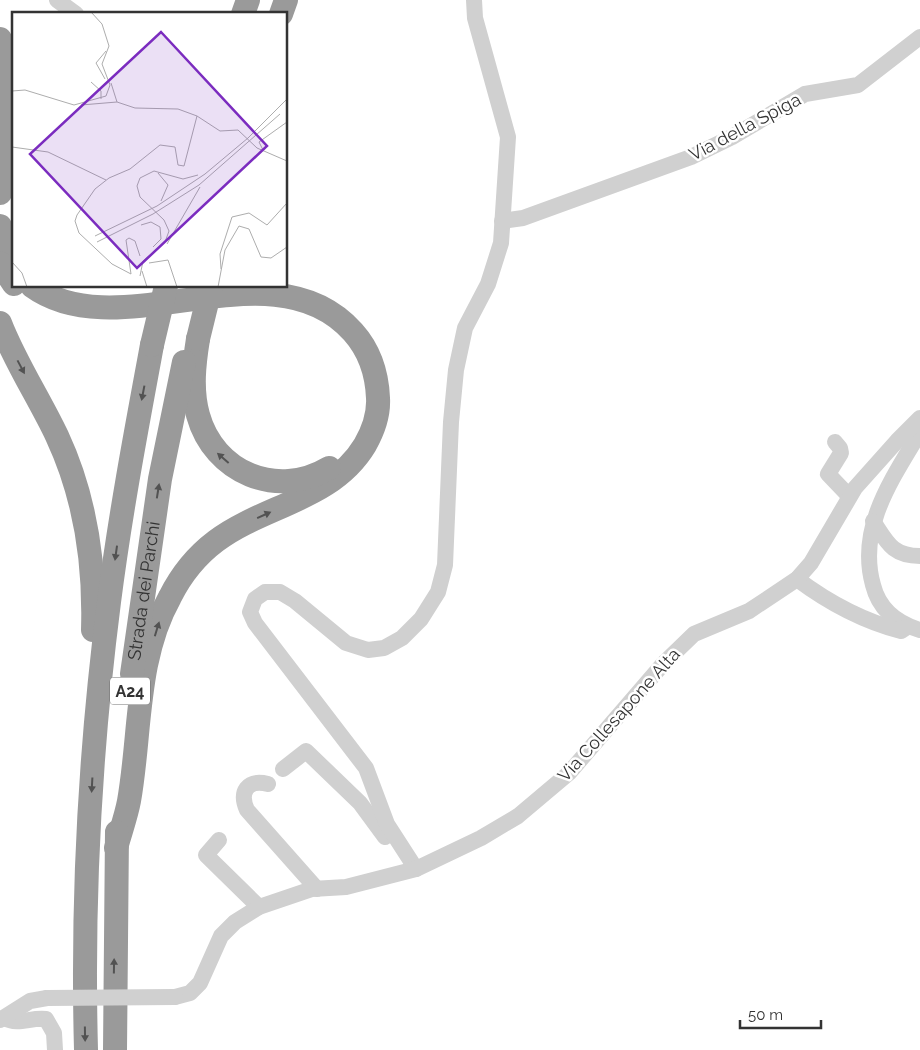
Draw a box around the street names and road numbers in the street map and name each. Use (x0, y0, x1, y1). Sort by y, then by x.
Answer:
street label: Via della Spiga (685, 88, 804, 165)
street label: Strada dei Parchi (123, 520, 164, 662)
street label: Via Collesapone Alta (553, 644, 684, 786)
road number: A24 (110, 678, 150, 704)

